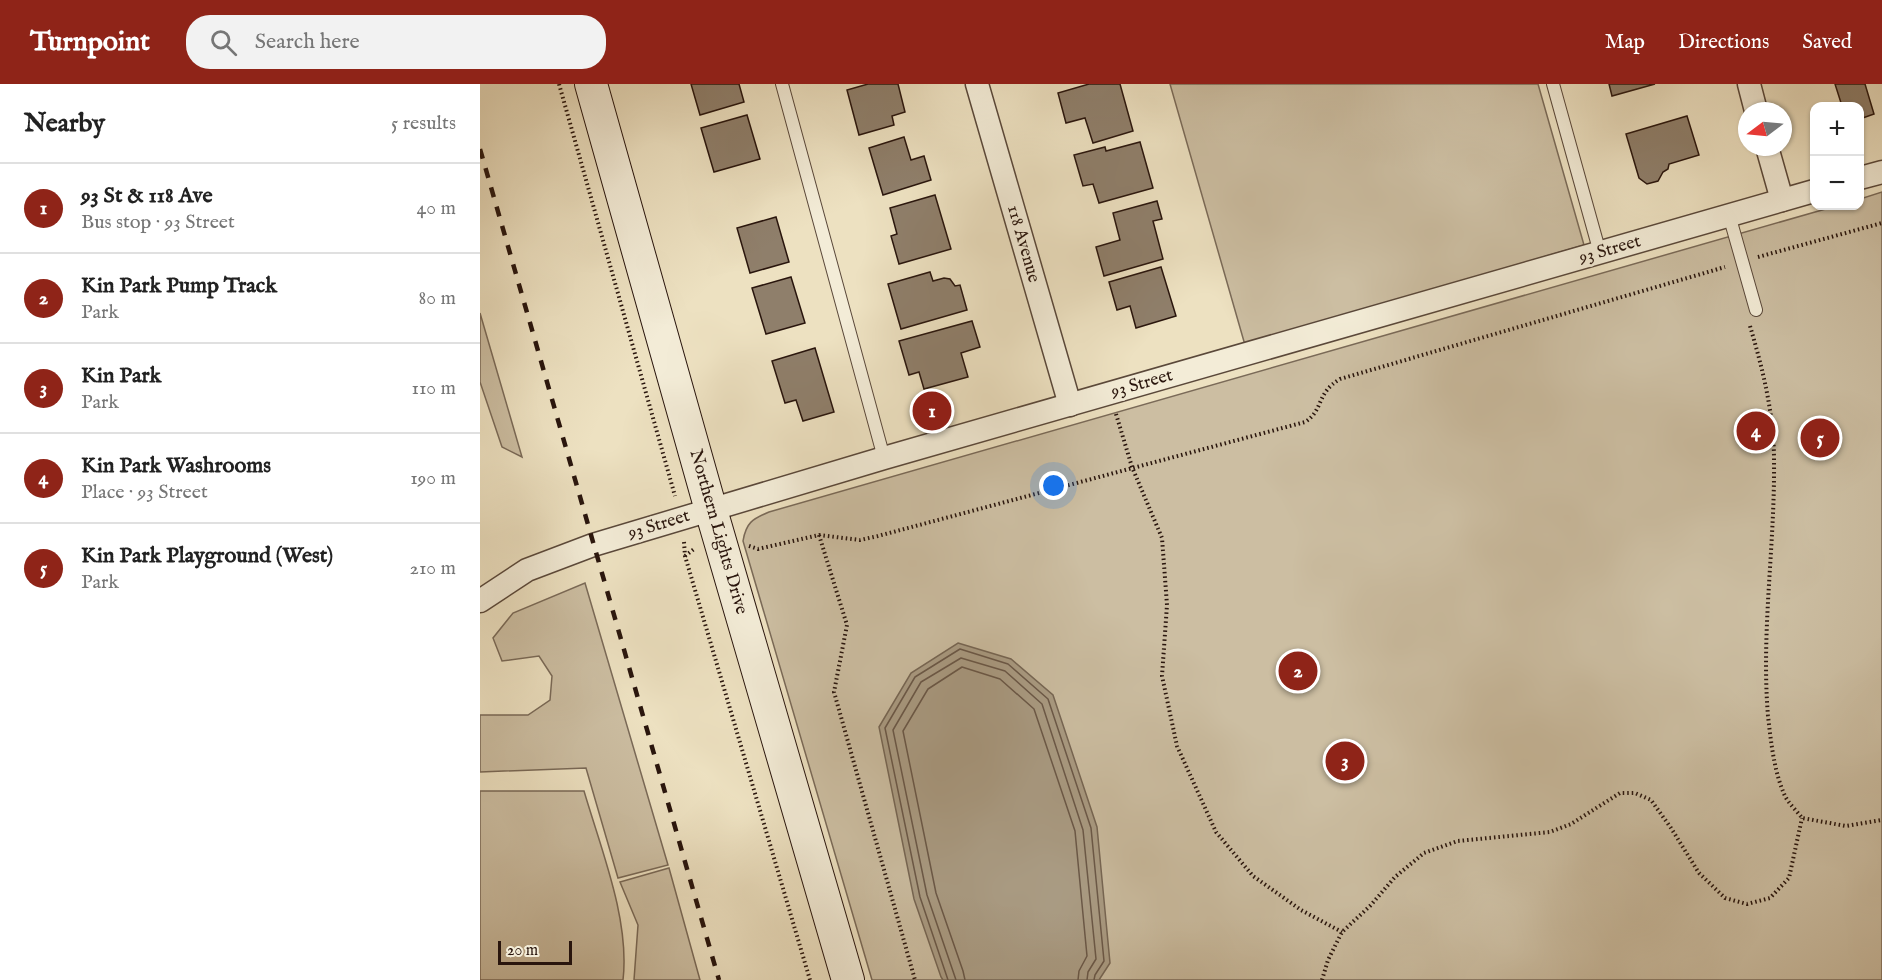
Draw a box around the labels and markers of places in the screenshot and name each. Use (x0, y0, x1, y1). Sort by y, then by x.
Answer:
pin: 1 (912, 388, 952, 434)
pin: 4 (1736, 408, 1776, 454)
pin: 5 (1800, 416, 1840, 460)
pin: 2 (1278, 648, 1318, 694)
pin: 3 (1326, 738, 1364, 784)

